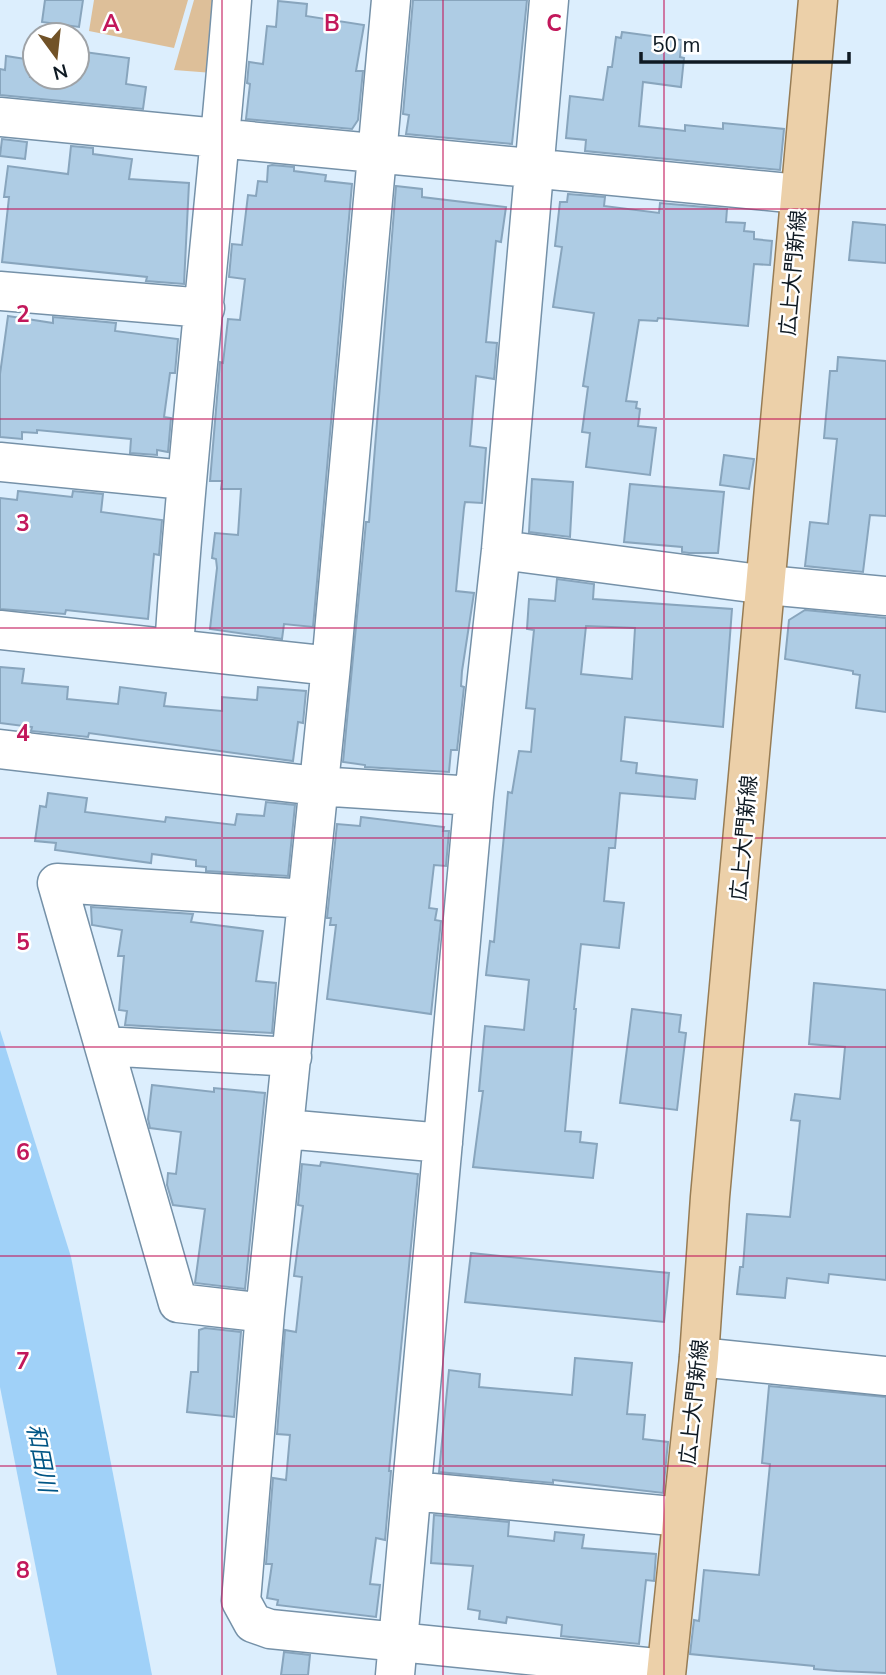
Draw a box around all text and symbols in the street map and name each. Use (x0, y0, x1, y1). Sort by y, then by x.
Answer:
text: A (102, 8, 120, 39)
text: B (324, 8, 340, 39)
text: C (546, 8, 562, 39)
north arrow (21, 21, 91, 91)
scale bar (641, 21, 849, 65)
text: 50 m (652, 31, 701, 59)
text: N (50, 57, 70, 86)
street label: 広上大門新線 (774, 209, 812, 337)
text: 2 (16, 299, 30, 330)
text: 3 (16, 508, 30, 539)
text: 4 (16, 718, 30, 749)
street label: 広上大門新線 (725, 774, 763, 902)
text: 5 (16, 927, 30, 958)
text: 6 (16, 1137, 30, 1168)
street label: 広上大門新線 (673, 1338, 715, 1466)
text: 7 (16, 1346, 30, 1377)
water label: 和田川 (19, 1421, 63, 1498)
text: 8 (16, 1555, 30, 1586)

